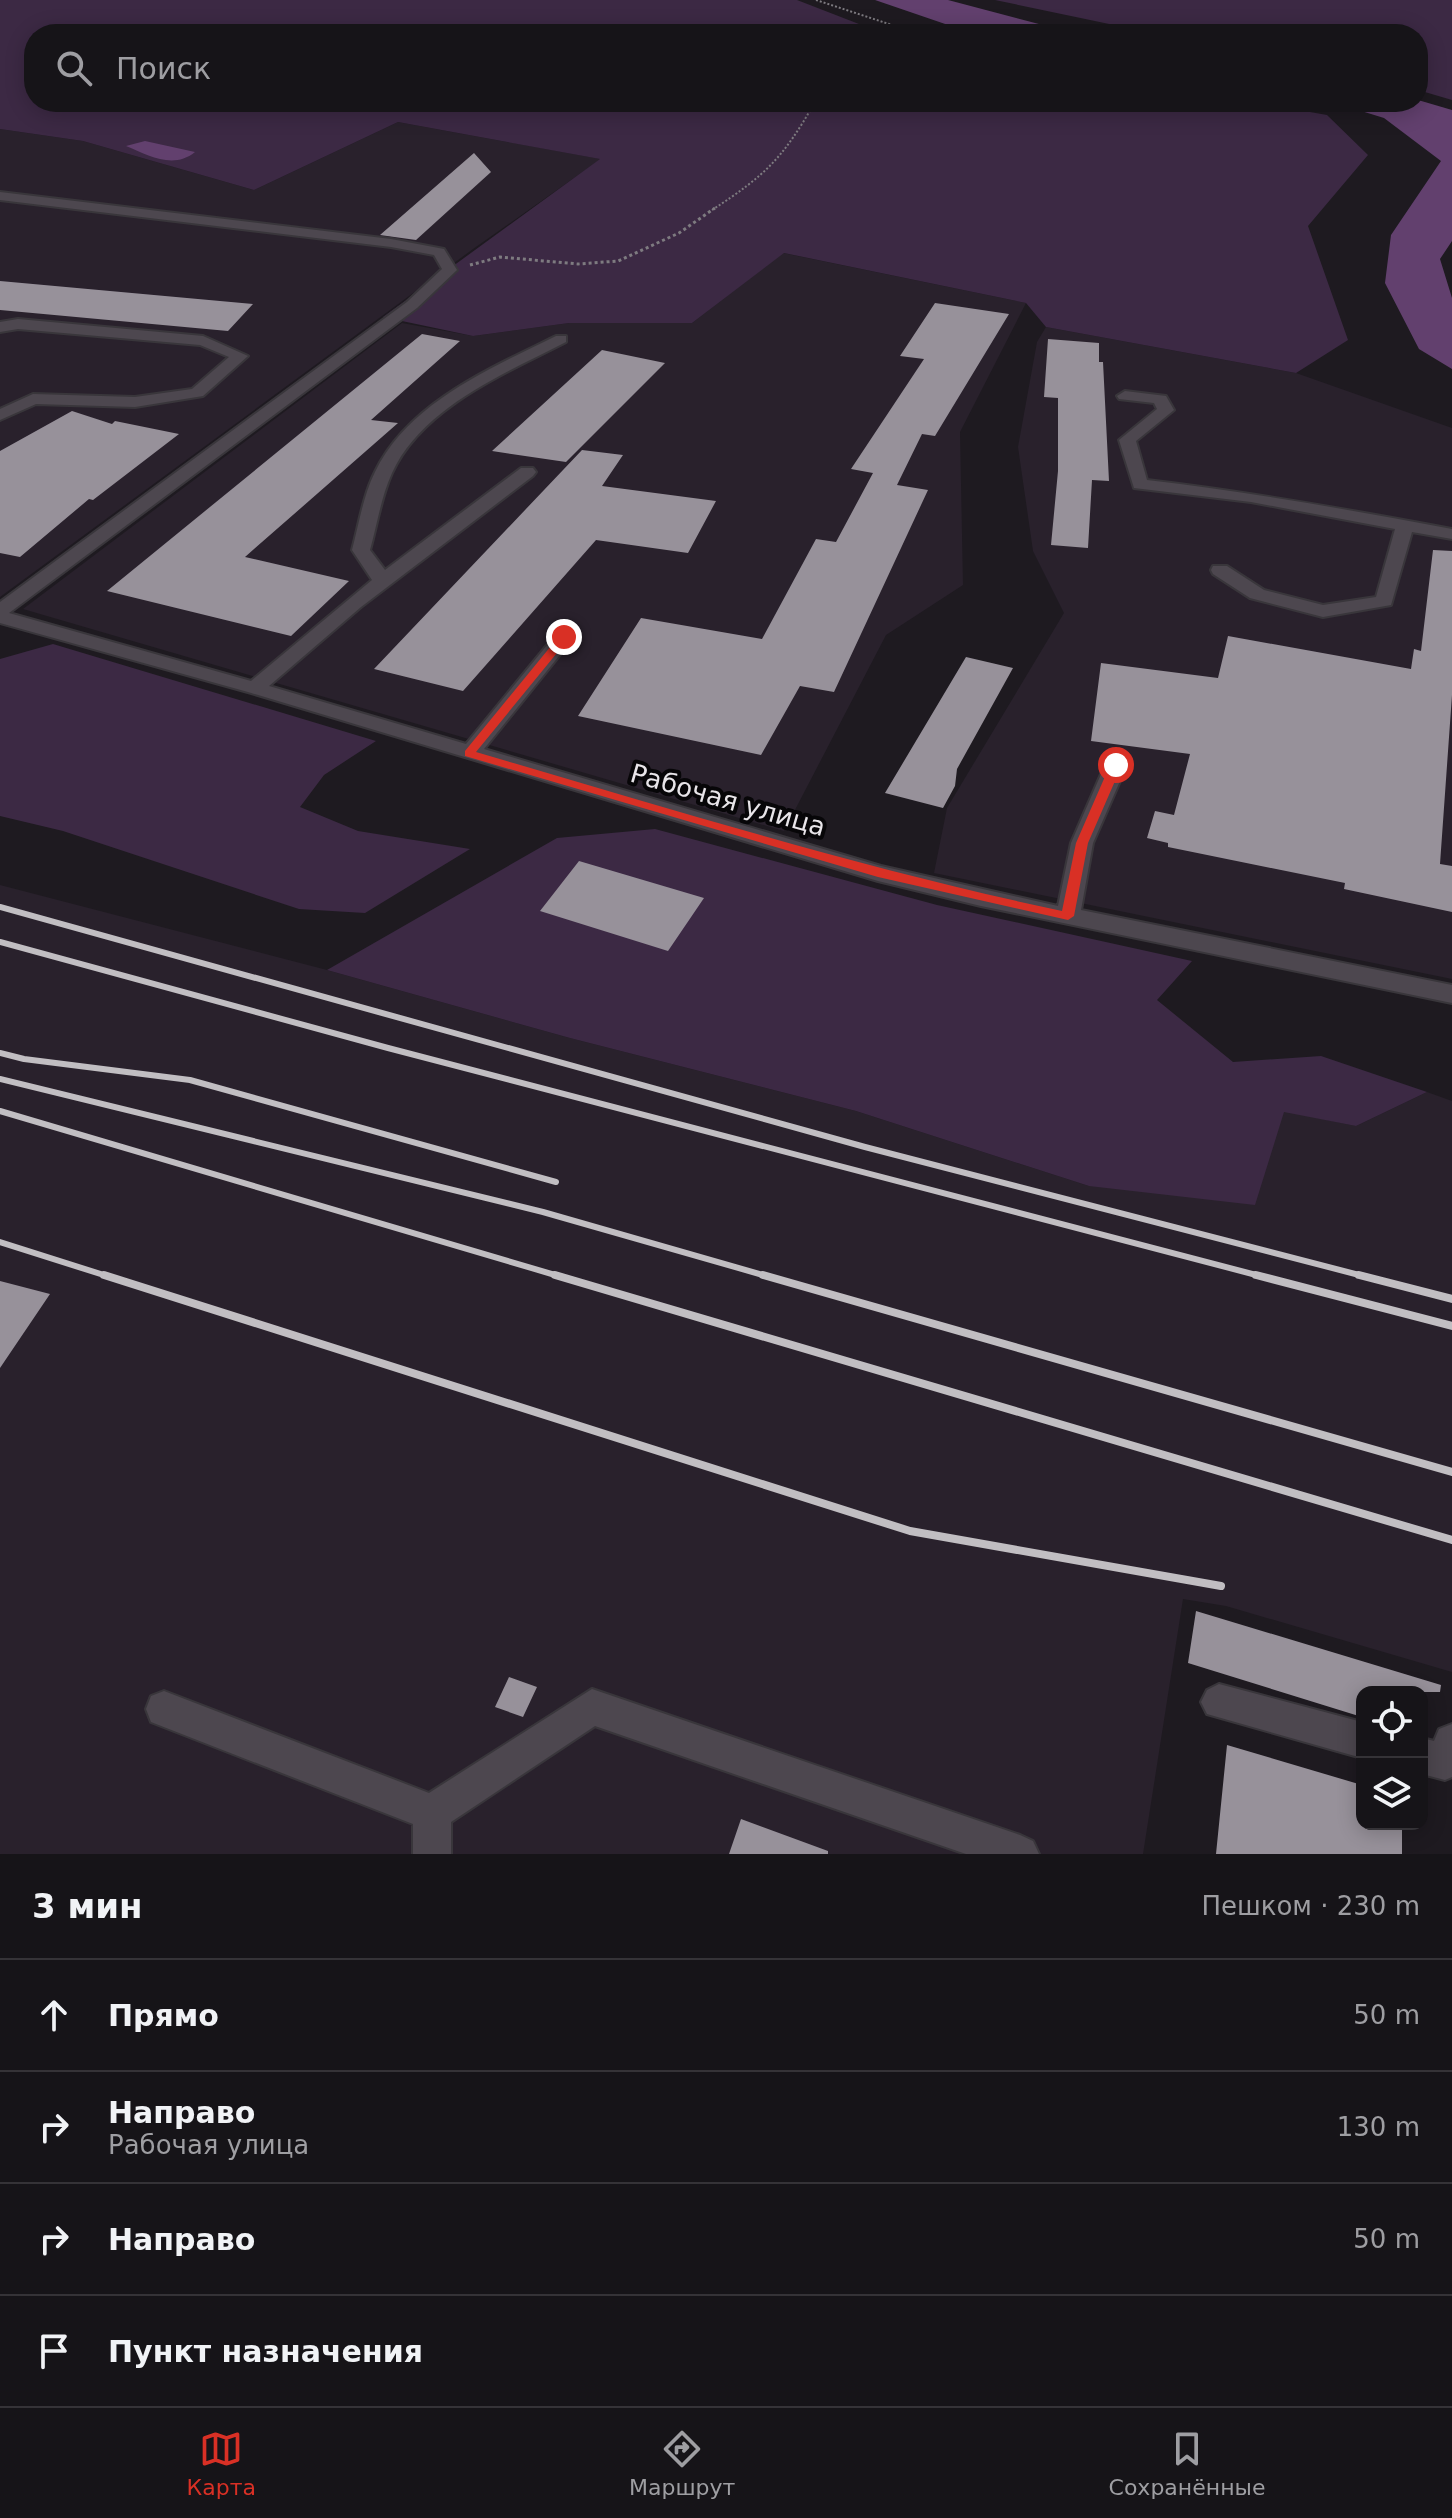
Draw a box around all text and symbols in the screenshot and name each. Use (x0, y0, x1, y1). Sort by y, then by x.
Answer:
search box (24, 24, 1428, 112)
icon: search (52, 46, 96, 90)
text: Поиск (116, 51, 211, 86)
route end (546, 619, 582, 655)
route start (1098, 747, 1134, 783)
street label: Рабочая улица (627, 758, 829, 842)
map controls (1356, 1686, 1428, 1830)
button: locate (1356, 1686, 1428, 1758)
button: layers (1356, 1758, 1428, 1830)
text: 3 мин (32, 1886, 143, 1926)
text: Пешком · 230 m (1201, 1891, 1420, 1921)
icon: ahead (32, 1993, 76, 2037)
text: Прямо (108, 1998, 219, 2033)
text: 50 m (1353, 2000, 1420, 2030)
text: Направо (108, 2095, 255, 2130)
icon: right (32, 2105, 76, 2149)
text: 130 m (1337, 2112, 1420, 2142)
text: Рабочая улица (108, 2130, 309, 2160)
icon: right (32, 2217, 76, 2261)
text: Направо (108, 2222, 255, 2257)
text: 50 m (1353, 2224, 1420, 2254)
icon: arrive (32, 2329, 76, 2373)
text: Пункт назначения (108, 2334, 423, 2369)
tab: Карта (187, 2427, 256, 2500)
tab: Маршрут (629, 2427, 735, 2500)
tab: Сохранённые (1109, 2427, 1265, 2500)

